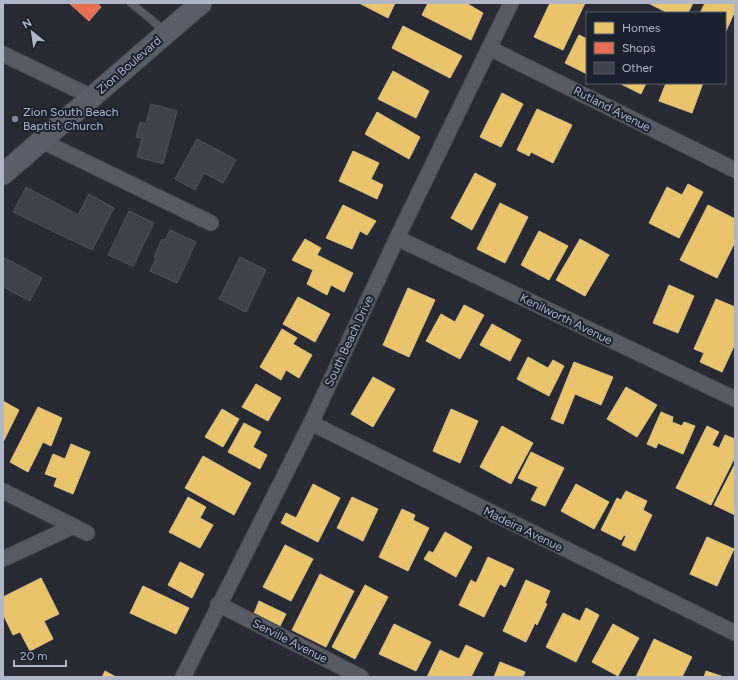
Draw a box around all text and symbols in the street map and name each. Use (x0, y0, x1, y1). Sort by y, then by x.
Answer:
north arrow (12, 12, 52, 52)
legend (586, 12, 726, 84)
text: N (20, 16, 34, 32)
text: Homes (622, 21, 661, 35)
street label: Zion Boulevard (94, 33, 164, 97)
text: Shops (622, 41, 656, 55)
text: Other (622, 61, 653, 75)
street label: Rutland Avenue (571, 84, 653, 135)
place label: Zion South Beach Baptist Church (23, 105, 119, 133)
marker: Zion South Beach Baptist Church (10, 114, 20, 124)
street label: Kenilworth Avenue (518, 291, 615, 348)
street label: South Beach Drive (322, 293, 376, 389)
street label: Madeira Avenue (481, 504, 565, 554)
street label: Serville Avenue (250, 616, 330, 666)
scale bar (14, 642, 66, 668)
text: 20 m (20, 649, 48, 663)

